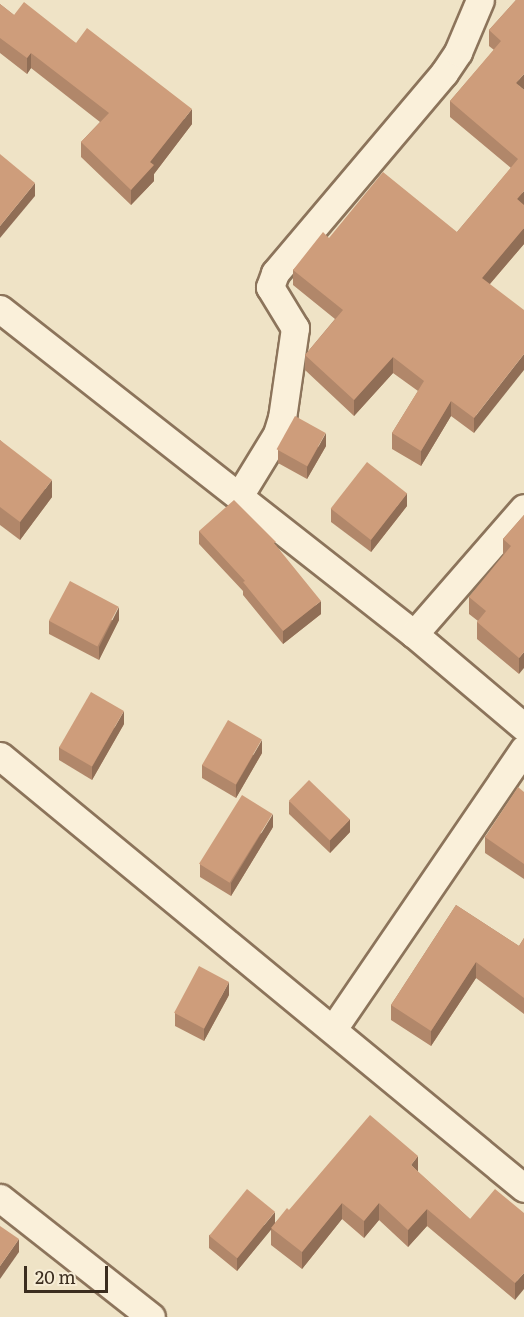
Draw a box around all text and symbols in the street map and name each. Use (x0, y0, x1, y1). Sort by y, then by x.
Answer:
scale bar (27, 1254, 111, 1292)
text: 20 m (35, 1263, 76, 1290)

